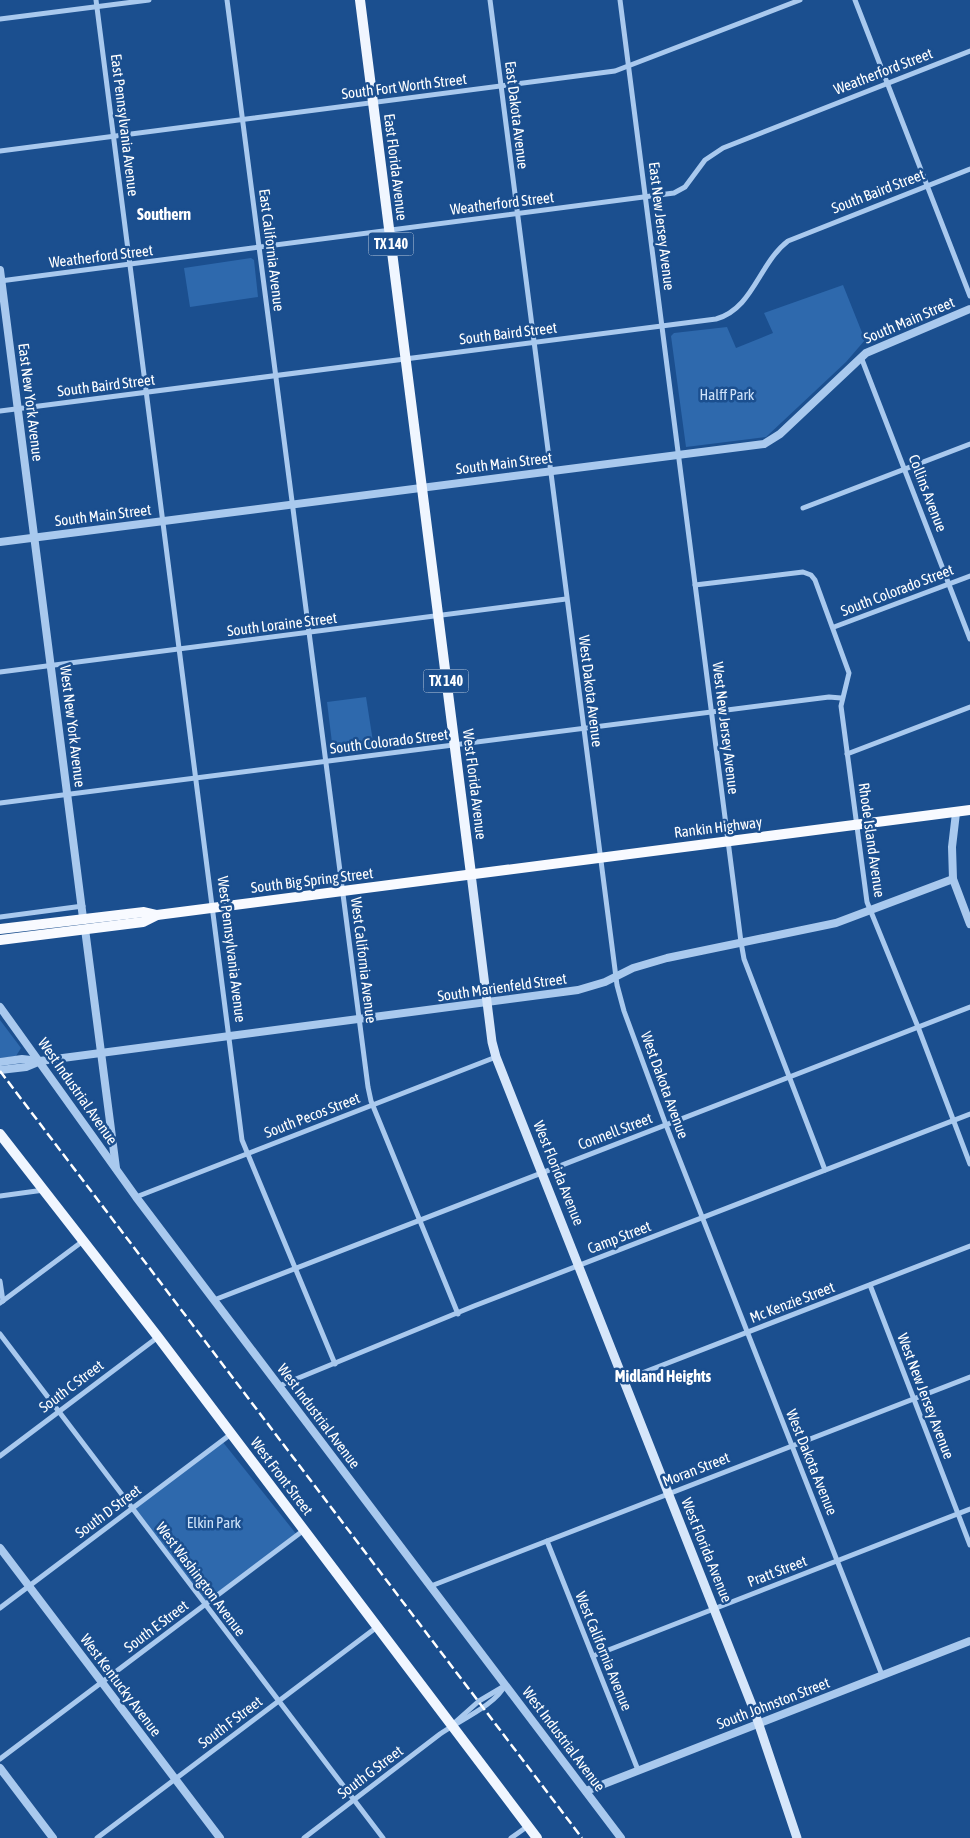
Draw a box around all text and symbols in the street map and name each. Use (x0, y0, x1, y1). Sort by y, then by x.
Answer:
street label: Weatherford Street (831, 44, 935, 98)
street label: East Pennsylvania Avenue (108, 53, 142, 197)
street label: East Dakota Avenue (502, 60, 532, 170)
street label: South Fort Worth Street (340, 70, 468, 102)
street label: East Florida Avenue (381, 113, 411, 222)
street label: East New Jersey Avenue (646, 161, 678, 291)
street label: South Baird Street (829, 165, 927, 217)
street label: East California Avenue (256, 188, 288, 312)
street label: Weatherford Street (449, 188, 555, 218)
district label: Southern (137, 205, 191, 223)
road number: TX 140 (368, 232, 414, 255)
street label: Weatherford Street (48, 241, 154, 271)
street label: South Main Street (861, 293, 957, 347)
street label: South Baird Street (458, 319, 558, 347)
street label: East New York Avenue (15, 342, 47, 462)
street label: South Baird Street (56, 371, 156, 399)
park label: Halff Park (700, 386, 755, 403)
street label: South Main Street (455, 449, 553, 477)
street label: Collins Avenue (905, 452, 951, 534)
street label: South Main Street (54, 501, 152, 529)
street label: South Colorado Street (838, 561, 956, 619)
street label: South Loraine Street (226, 609, 338, 639)
street label: West Dakota Avenue (576, 634, 606, 748)
street label: West New Jersey Avenue (709, 661, 743, 795)
street label: West New York Avenue (57, 664, 89, 788)
road number: TX 140 (424, 669, 468, 692)
street label: South Colorado Street (329, 725, 449, 757)
street label: West Florida Avenue (460, 728, 490, 840)
street label: Rhode Island Avenue (856, 781, 889, 899)
street label: Rankin Highway (673, 813, 763, 841)
street label: South Big Spring Street (250, 864, 374, 896)
street label: West Pennsylvania Avenue (215, 875, 249, 1023)
street label: West California Avenue (348, 896, 380, 1024)
street label: South Marienfeld Street (436, 970, 568, 1004)
street label: West Dakota Avenue (638, 1029, 692, 1141)
street label: West Industrial Avenue (35, 1034, 121, 1148)
street label: South Pecos Street (262, 1089, 362, 1141)
street label: Connell Street (576, 1109, 654, 1153)
street label: West Florida Avenue (530, 1118, 588, 1228)
street label: Camp Street (585, 1217, 653, 1257)
street label: Mc Kenzie Street (747, 1278, 837, 1326)
street label: West New Jersey Avenue (894, 1331, 958, 1461)
street label: South C Street (36, 1356, 106, 1416)
street label: West Industrial Avenue (274, 1360, 364, 1472)
district label: Midland Heights (615, 1367, 712, 1385)
street label: West Dakota Avenue (783, 1407, 841, 1518)
street label: West Front Street (247, 1434, 317, 1518)
street label: Moran Street (660, 1448, 732, 1490)
street label: South D Street (72, 1481, 144, 1541)
street label: West Florida Avenue (678, 1495, 736, 1605)
park label: Elkin Park (187, 1514, 242, 1531)
street label: West Washington Avenue (153, 1519, 249, 1639)
street label: Pratt Street (745, 1552, 809, 1590)
street label: West California Avenue (572, 1589, 636, 1713)
street label: South E Street (121, 1596, 191, 1656)
street label: West Kentucky Avenue (77, 1631, 165, 1740)
street label: South Johnston Street (714, 1674, 832, 1732)
street label: West Industrial Avenue (519, 1683, 609, 1795)
street label: South F Street (195, 1693, 265, 1751)
street label: South G Street (334, 1742, 406, 1802)

